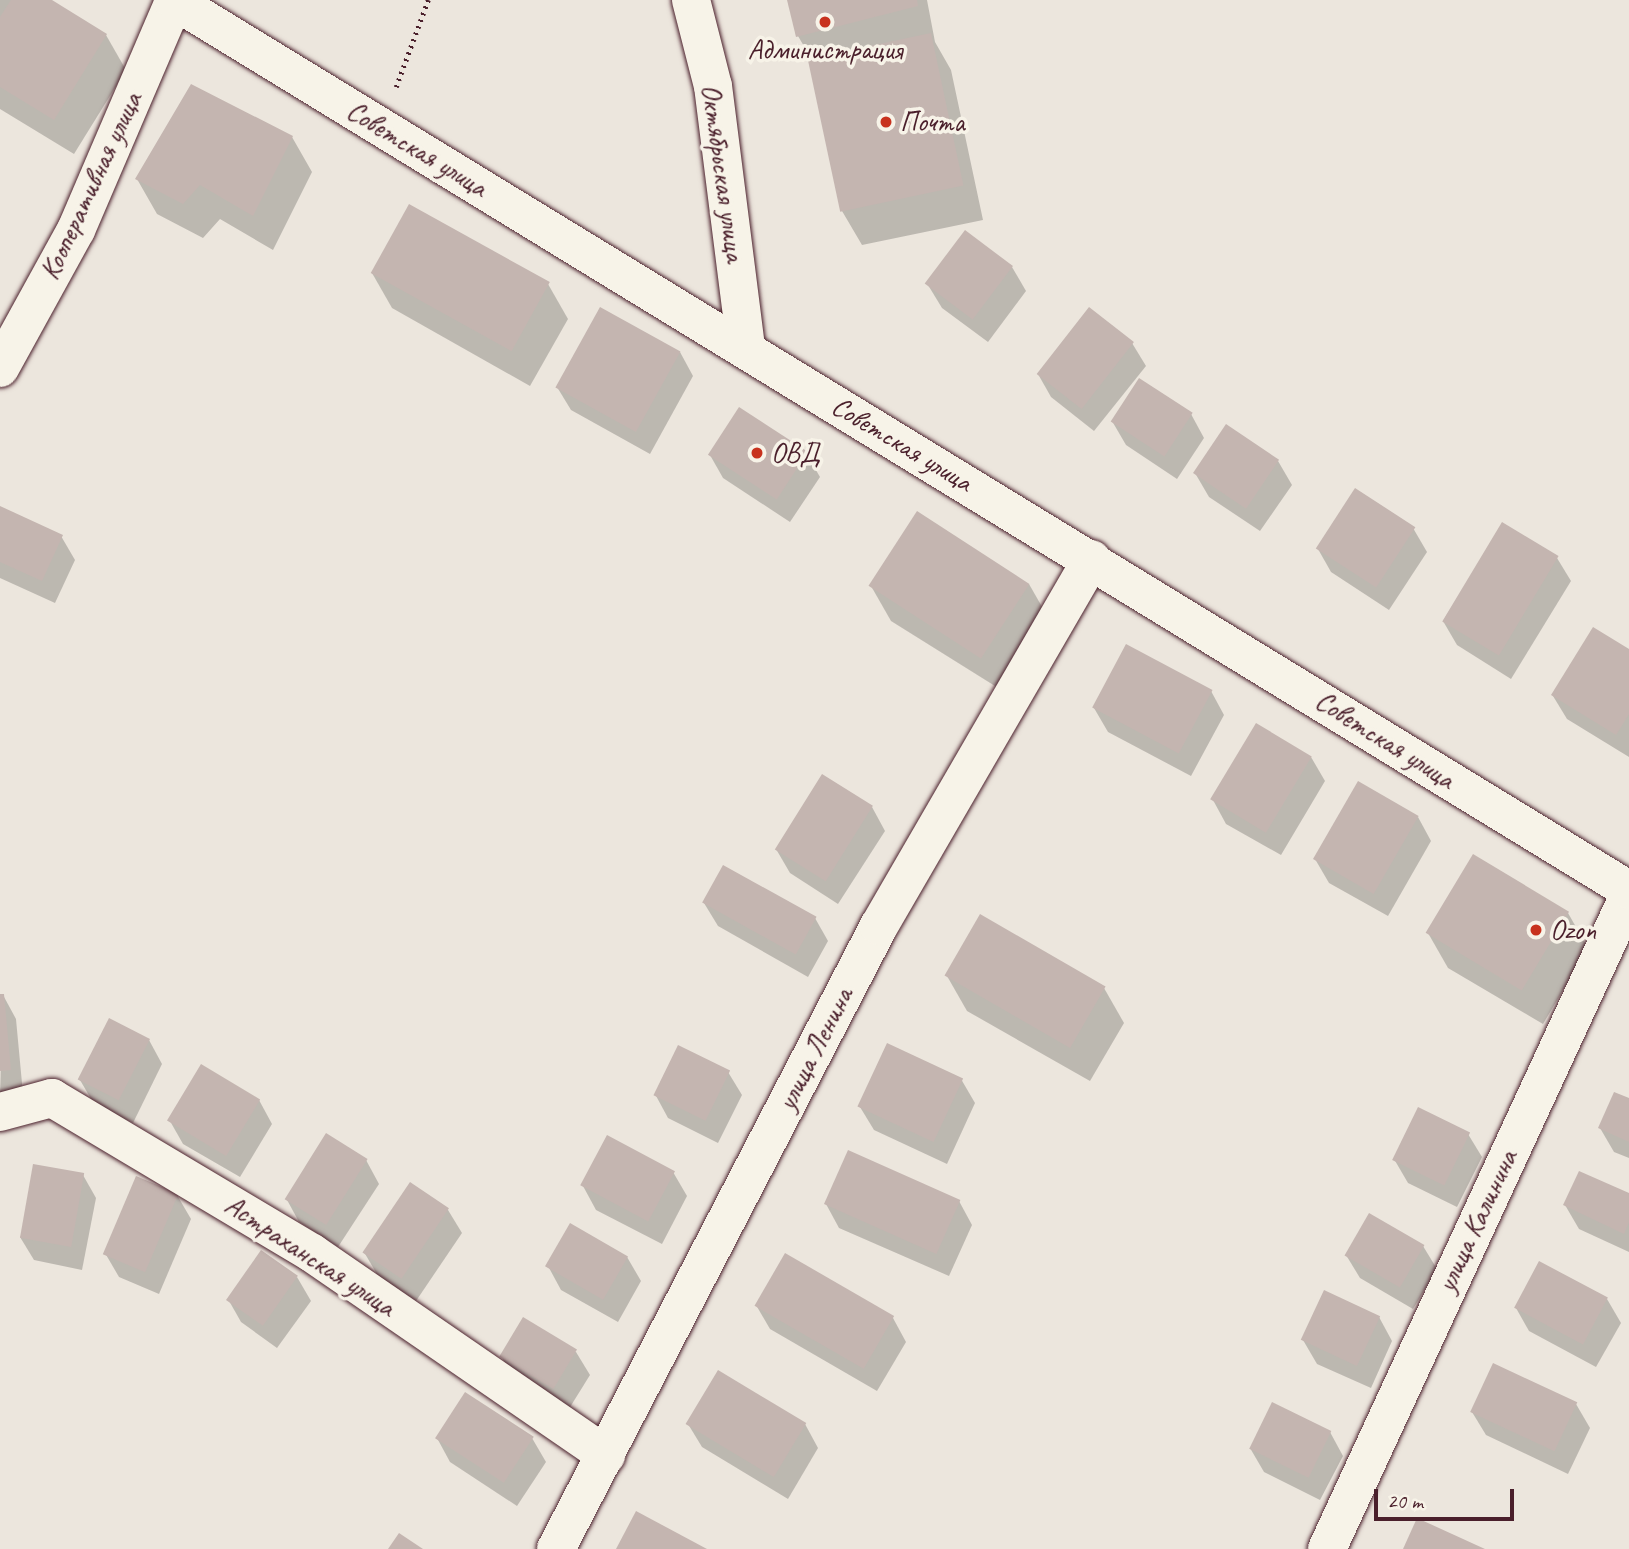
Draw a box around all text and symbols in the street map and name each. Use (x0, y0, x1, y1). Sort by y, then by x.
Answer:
marker: Администрация (817, 14, 833, 30)
place label: Администрация (748, 33, 902, 67)
street label: Октябрьская улица (694, 82, 752, 264)
street label: Кооперативная улица (33, 86, 149, 286)
street label: Советская улица (340, 93, 494, 205)
place label: Почта (900, 105, 964, 139)
marker: Почта (878, 114, 894, 130)
street label: Советская улица (825, 388, 979, 500)
place label: ОВД (771, 436, 819, 470)
marker: ОВД (749, 445, 765, 461)
street label: Советская улица (1308, 683, 1462, 797)
place label: Ozon (1550, 913, 1596, 947)
marker: Ozon (1528, 922, 1544, 938)
street label: улица Ленина (770, 982, 860, 1116)
street label: улица Калинина (1429, 1144, 1525, 1298)
street label: Астраханская улица (217, 1188, 403, 1324)
scale bar (1377, 1476, 1517, 1520)
text: 20 m (1387, 1488, 1423, 1514)

